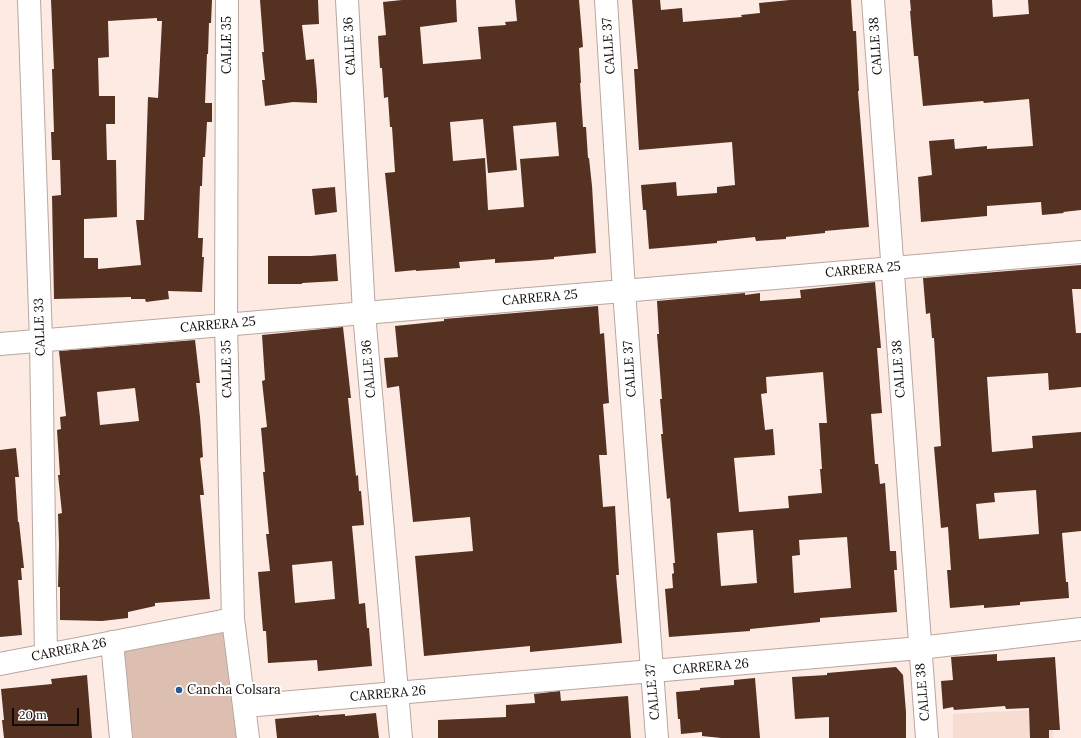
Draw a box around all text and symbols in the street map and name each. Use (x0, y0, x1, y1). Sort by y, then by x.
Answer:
street label: CALLE 35 (219, 16, 235, 74)
street label: CALLE 36 (341, 16, 359, 76)
street label: CALLE 38 (866, 16, 886, 76)
street label: CALLE 37 (599, 17, 619, 75)
street label: CARRERA 25 (824, 259, 902, 281)
street label: CARRERA 25 (501, 287, 579, 309)
street label: CALLE 33 (31, 298, 49, 356)
street label: CARRERA 25 (179, 314, 257, 336)
street label: CALLE 36 (359, 339, 379, 399)
street label: CALLE 38 (889, 339, 909, 399)
street label: CALLE 35 (219, 340, 235, 398)
street label: CALLE 37 (620, 340, 640, 398)
street label: CARRERA 26 (30, 635, 108, 665)
street label: CARRERA 26 (672, 656, 750, 678)
street label: CALLE 38 (913, 662, 933, 722)
street label: CALLE 37 (643, 663, 663, 721)
place label: Cancha Colsara (187, 682, 281, 698)
street label: CARRERA 26 (349, 683, 427, 705)
marker: Cancha Colsara (174, 685, 184, 695)
scale bar (14, 700, 81, 726)
text: 20 m (19, 707, 47, 722)

